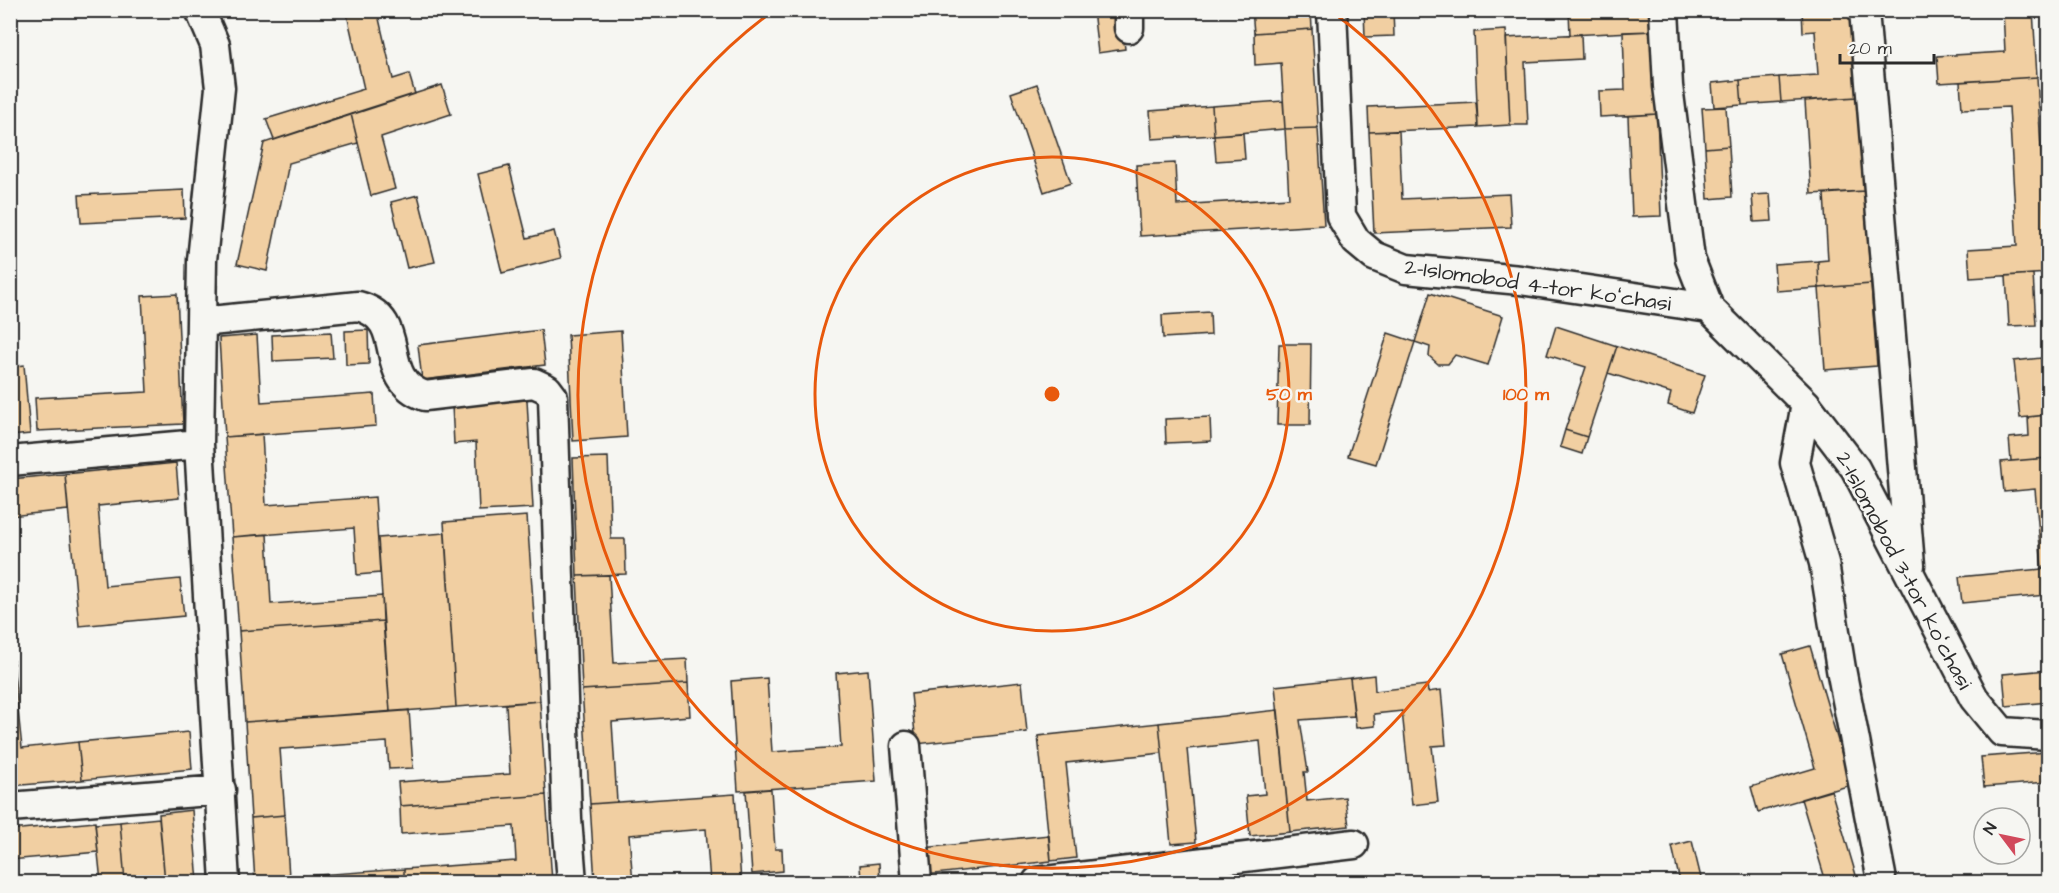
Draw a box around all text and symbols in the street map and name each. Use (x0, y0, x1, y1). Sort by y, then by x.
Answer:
scale bar (1840, 27, 1934, 65)
text: 20 m (1849, 36, 1892, 61)
street label: 2-Islomobod 4-tor koʻchasi (1402, 251, 1673, 320)
text: 50 m (1266, 382, 1313, 407)
text: 100 m (1503, 382, 1550, 407)
centre of rings (1042, 384, 1062, 404)
street label: 2-Islomobod 3-tor koʻchasi (1828, 446, 1980, 695)
north arrow (1972, 806, 2032, 866)
text: N (1978, 818, 2002, 839)

